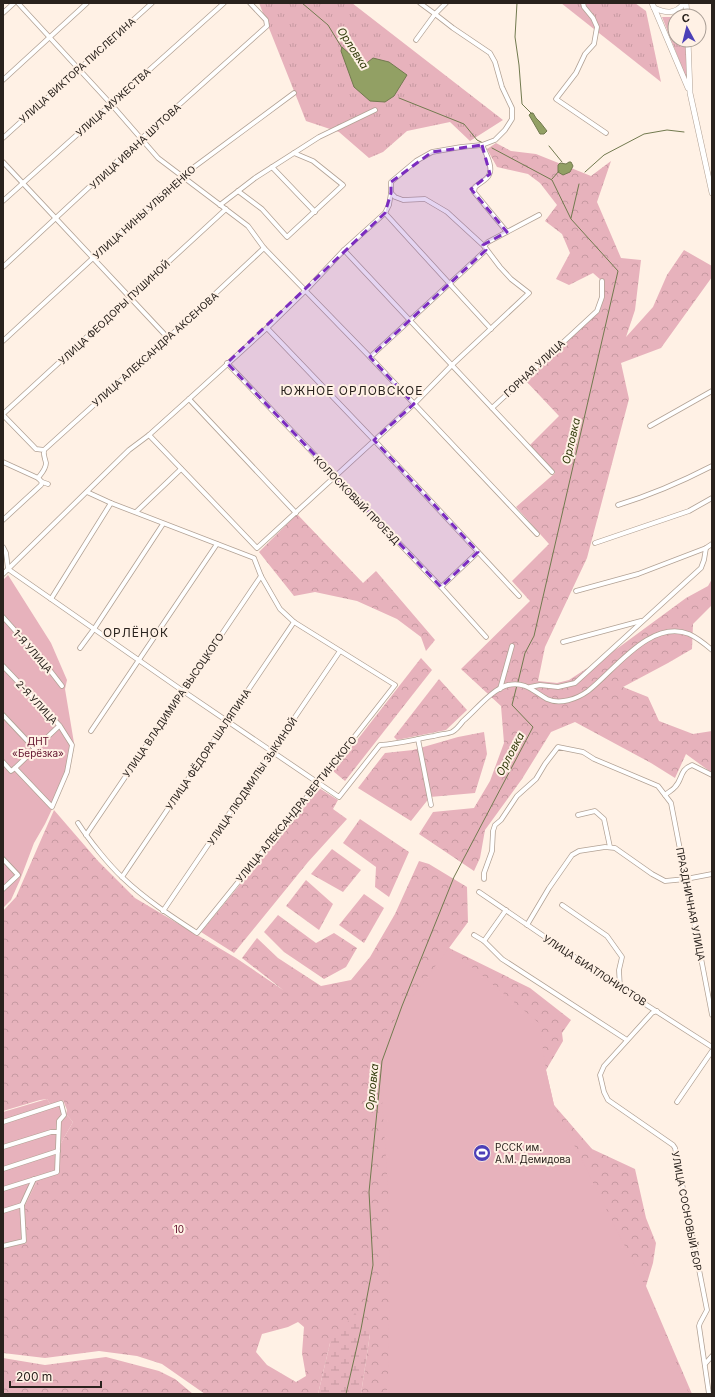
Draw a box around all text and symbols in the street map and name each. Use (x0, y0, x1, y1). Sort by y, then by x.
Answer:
north arrow (667, 8, 707, 48)
text: С (681, 11, 691, 26)
street label: УЛИЦА ВИКТОРА ПИСЛЕГИНА (17, 15, 137, 125)
water label: Орловка (334, 24, 372, 72)
street label: УЛИЦА МУЖЕСТВА (73, 65, 153, 139)
street label: УЛИЦА ИВАНА ШУТОВА (87, 101, 183, 191)
street label: УЛИЦА НИНЫ УЛЬЯНЕНКО (90, 163, 198, 261)
street label: УЛИЦА ФЕОДОРЫ ПУШИНОЙ (55, 257, 172, 367)
street label: УЛИЦА АЛЕКСАНДРА АКСЕНОВА (90, 289, 220, 409)
street label: ГОРНАЯ УЛИЦА (501, 337, 567, 399)
district label: ЮЖНОЕ ОРЛОВСКОЕ (280, 383, 424, 398)
water label: Орловка (559, 416, 583, 465)
street label: КОЛОСКОВЫЙ ПРОЕЗД (312, 453, 403, 547)
district label: ОРЛЁНОК (103, 625, 169, 640)
street label: 1-Я УЛИЦА (11, 627, 55, 675)
street label: УЛИЦА ВЛАДИМИРА ВЫСОЦКОГО (120, 630, 226, 779)
street label: 2-Я УЛИЦА (14, 678, 60, 726)
street label: УЛИЦА ФЁДОРА ШАЛЯПИНА (163, 686, 253, 812)
street label: УЛИЦА ЛЮДМИЛЫ ЗЫКИНОЙ (204, 714, 299, 847)
water label: Орловка (493, 730, 527, 778)
street label: УЛИЦА АЛЕКСАНДРА ВЕРТИНСКОГО (233, 733, 359, 885)
park label: ДНТ «Берёзка» (12, 735, 64, 759)
street label: ПРАЗДНИЧНАЯ УЛИЦА (674, 846, 708, 962)
street label: УЛИЦА БИАТЛОНИСТОВ (541, 932, 649, 1008)
water label: Орловка (363, 1063, 381, 1111)
place label: РССК им. А.М. Демидова (495, 1141, 571, 1165)
sports icon: РССК им. А.М. Демидова (472, 1143, 492, 1163)
street label: УЛИЦА СОСНОВЫЙ БОР (669, 1150, 705, 1272)
park label: 10 (174, 1223, 184, 1235)
scale bar (10, 1363, 101, 1389)
text: 200 m (16, 1369, 52, 1384)

